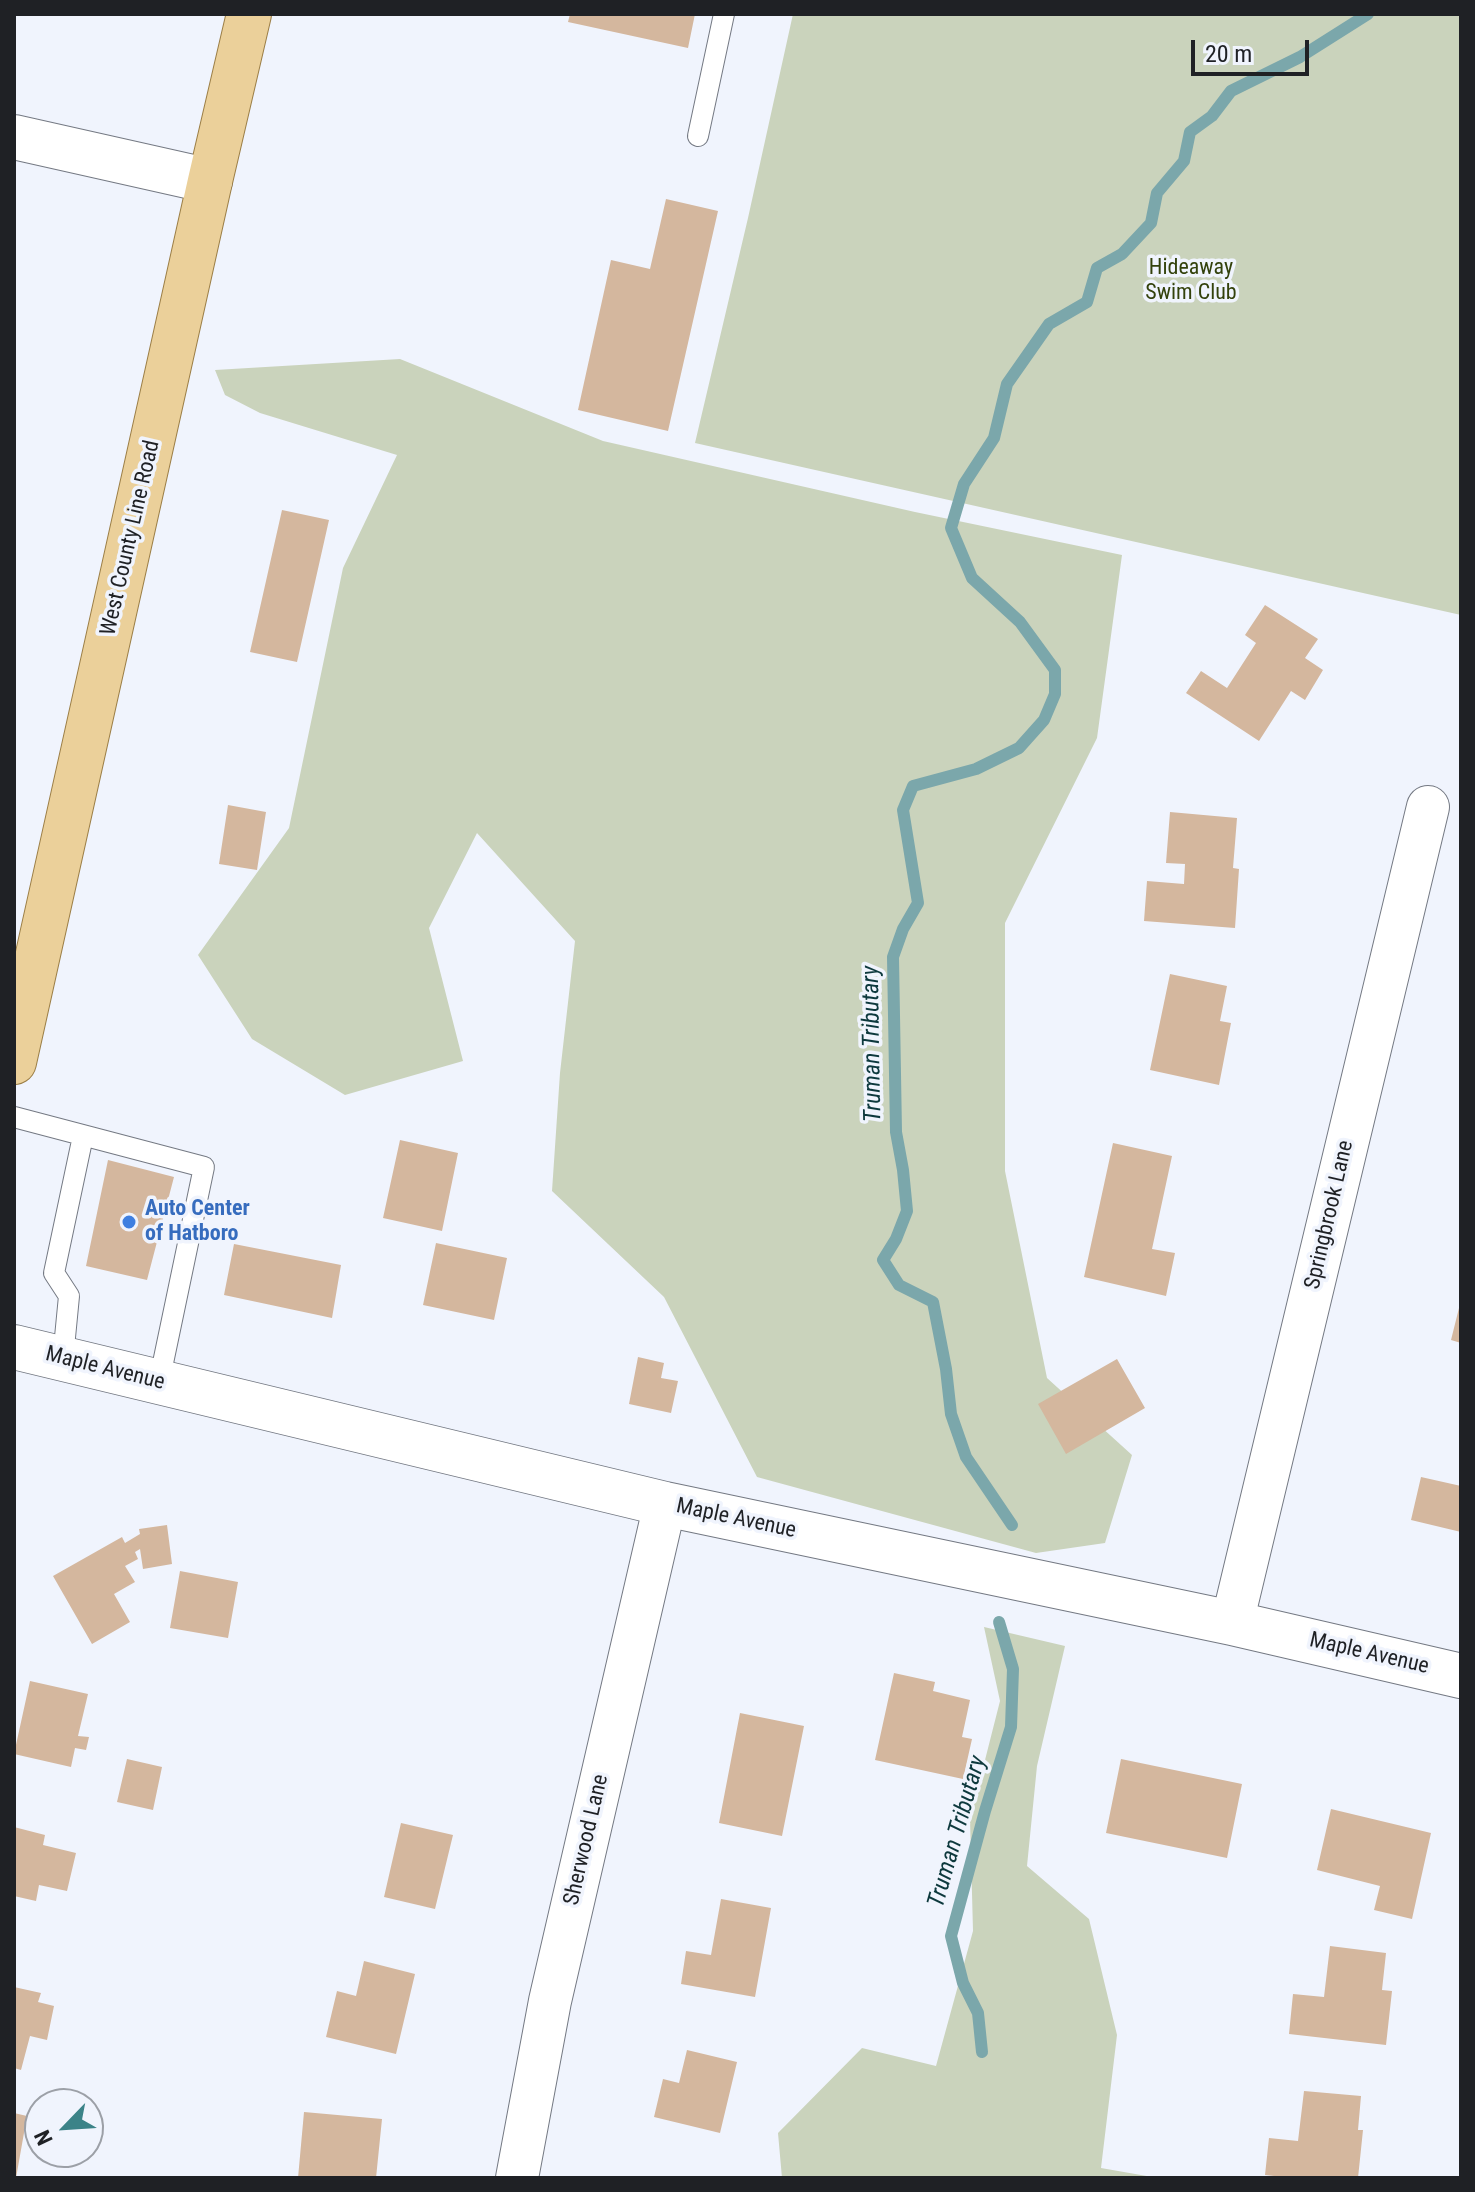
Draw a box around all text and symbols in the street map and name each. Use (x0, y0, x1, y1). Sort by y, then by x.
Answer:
scale bar (1195, 24, 1313, 74)
text: 20 m (1205, 40, 1252, 68)
park label: Hideaway Swim Club (1145, 255, 1237, 306)
street label: West County Line Road (96, 438, 166, 638)
water label: Truman Tributary (857, 966, 889, 1122)
street label: Springbrook Lane (1300, 1138, 1360, 1292)
place label: Auto Center of Hatboro (145, 1196, 250, 1248)
marker: Auto Center of Hatboro (120, 1213, 138, 1231)
street label: Maple Avenue (43, 1341, 167, 1397)
street label: Maple Avenue (674, 1493, 798, 1545)
street label: Maple Avenue (1307, 1627, 1431, 1681)
water label: Truman Tributary (923, 1753, 993, 1911)
street label: Sherwood Lane (559, 1772, 615, 1908)
north arrow (24, 2088, 104, 2168)
text: N (29, 2126, 58, 2149)

